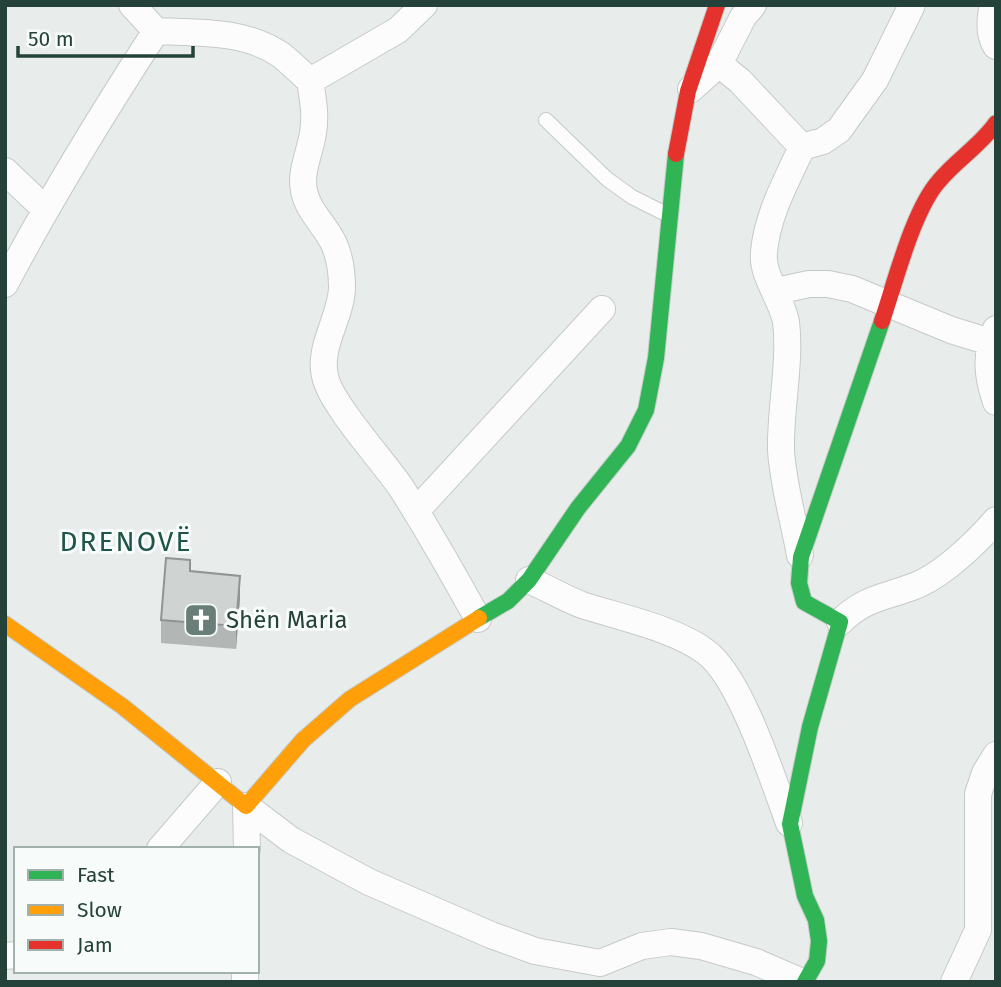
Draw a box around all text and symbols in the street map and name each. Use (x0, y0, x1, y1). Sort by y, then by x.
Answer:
scale bar (18, 14, 192, 58)
text: 50 m (28, 26, 74, 52)
district label: DRENOVË (60, 525, 192, 558)
church icon: Shën Maria (182, 601, 220, 639)
place label: Shën Maria (226, 606, 347, 634)
legend (14, 847, 259, 973)
text: Fast (77, 862, 115, 888)
text: Slow (77, 897, 122, 923)
text: Jam (77, 932, 113, 958)

